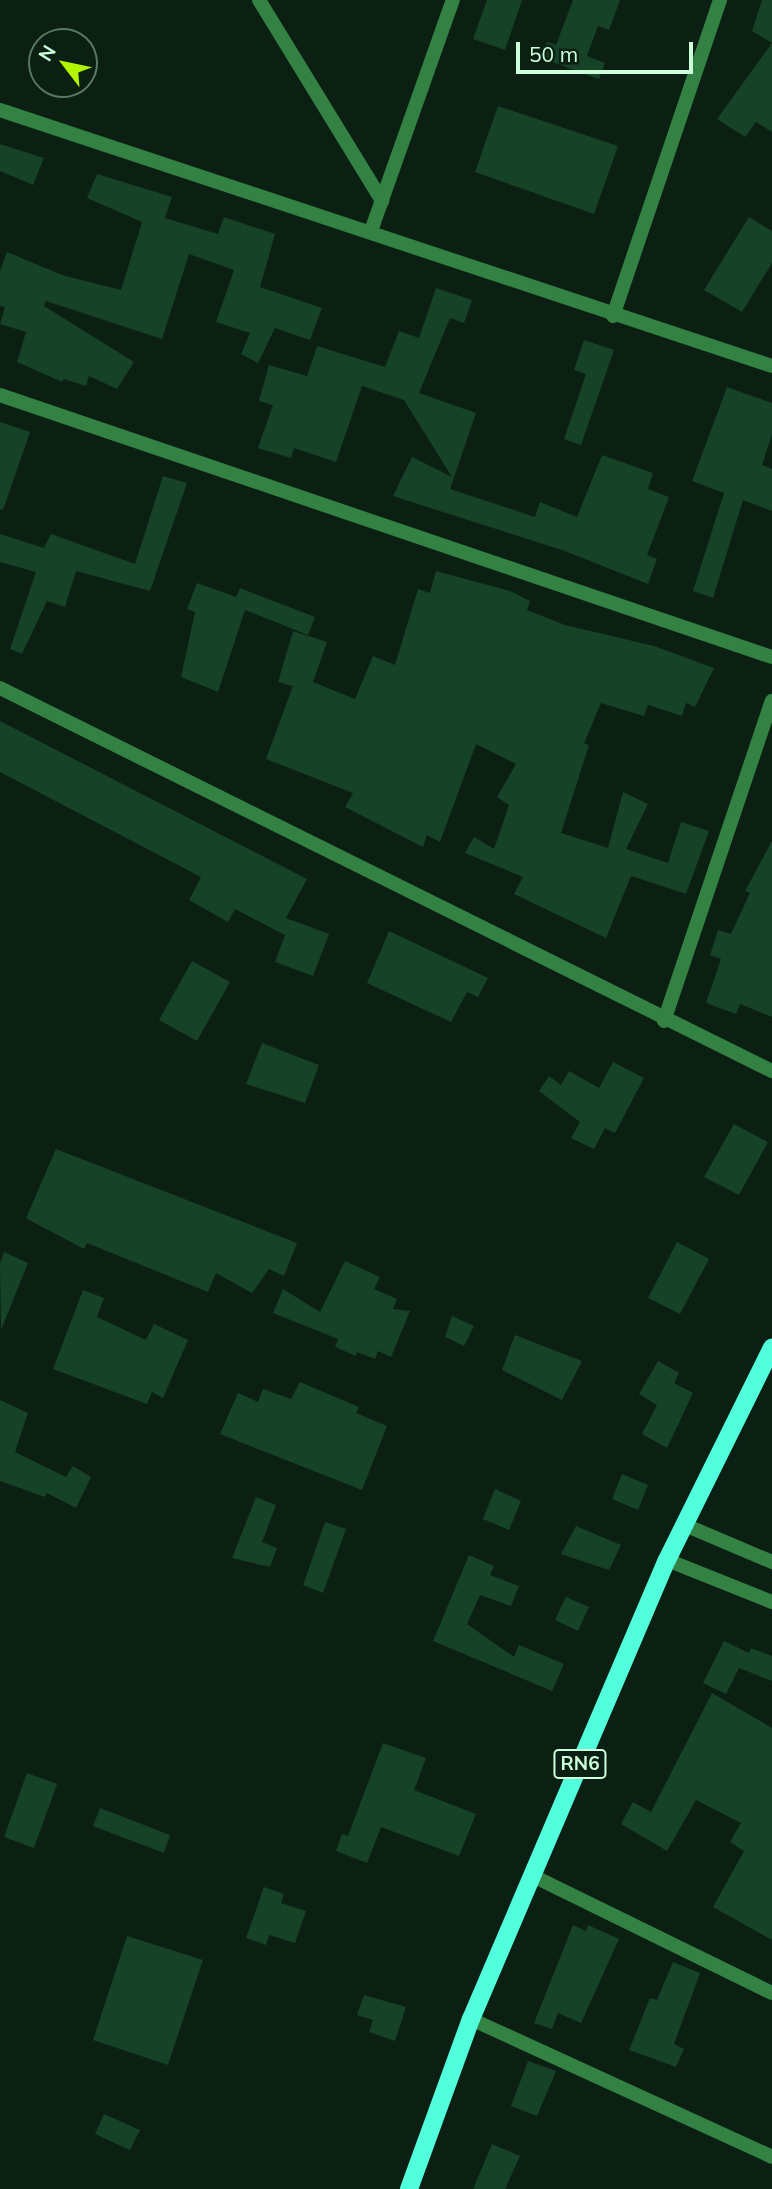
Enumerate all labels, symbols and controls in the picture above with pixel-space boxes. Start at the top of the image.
north arrow [28,28,98,98]
scale bar [520,28,697,72]
text: N [33,40,61,65]
text: 50 m [529,41,578,67]
road number: RN6 [552,1748,608,1780]

